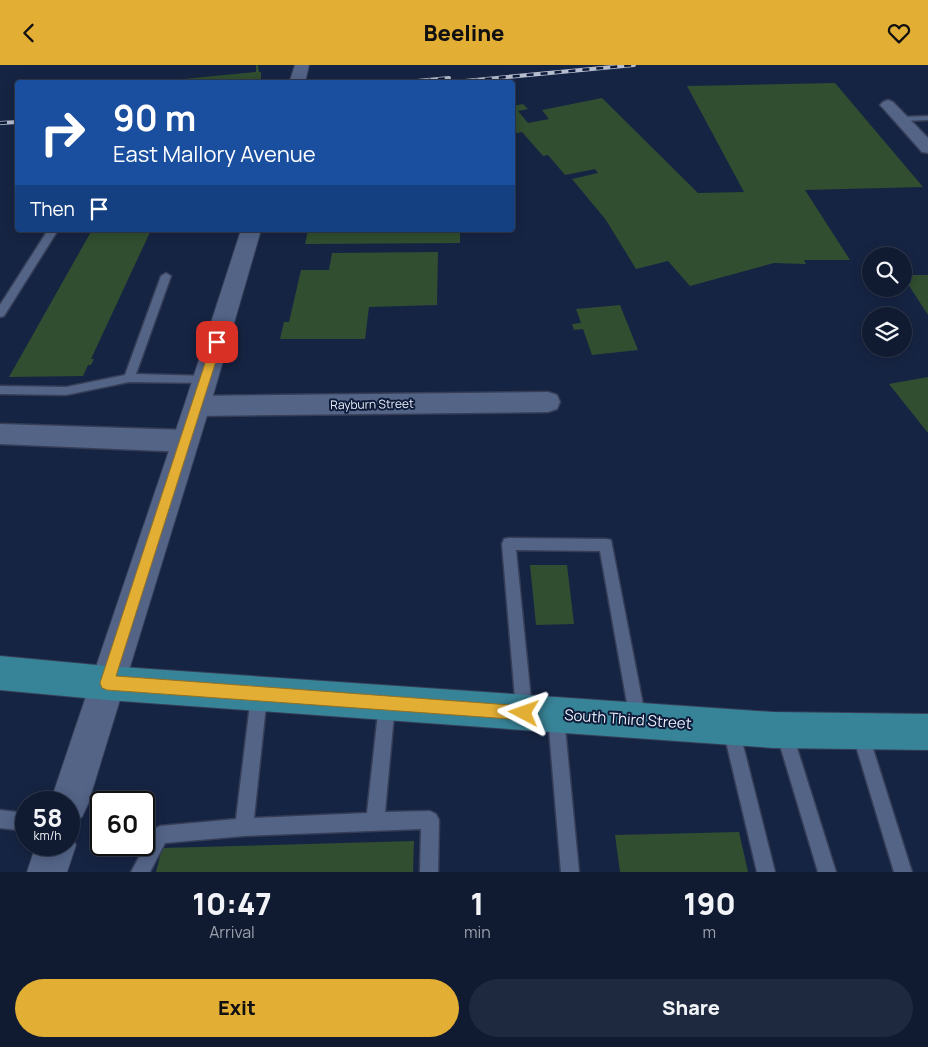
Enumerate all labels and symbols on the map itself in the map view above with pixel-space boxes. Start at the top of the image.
pin [196,321,238,363]
street label: Rayburn Street [330,395,414,413]
position arrow [497,686,549,738]
street label: South Third Street [564,704,692,734]
speed limit sign: 60 [90,791,155,856]

